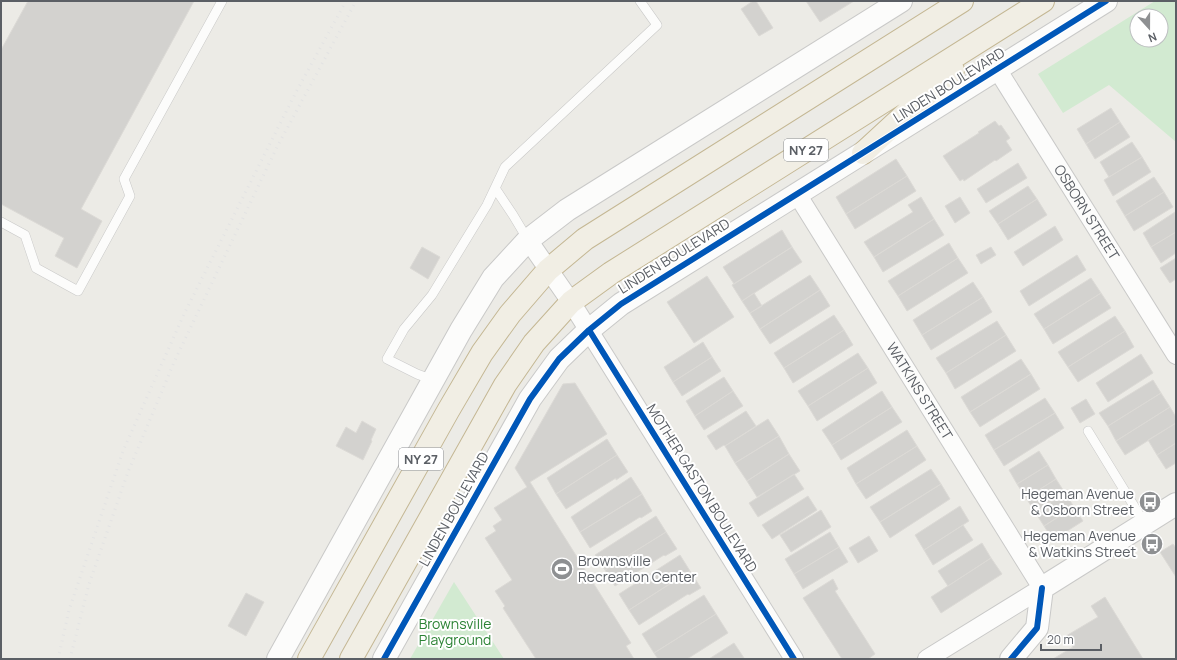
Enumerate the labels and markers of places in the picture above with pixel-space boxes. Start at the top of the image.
place label: Hegeman Avenue & Osborn Street [1021,484,1134,519]
bus stop icon: Hegeman Avenue & Osborn Street [1137,489,1163,515]
place label: Hegeman Avenue & Watkins Street [1023,526,1136,561]
bus stop icon: Hegeman Avenue & Watkins Street [1139,531,1165,557]
place label: Brownsville Recreation Center [578,551,697,586]
sports icon: Brownsville Recreation Center [549,556,575,582]

